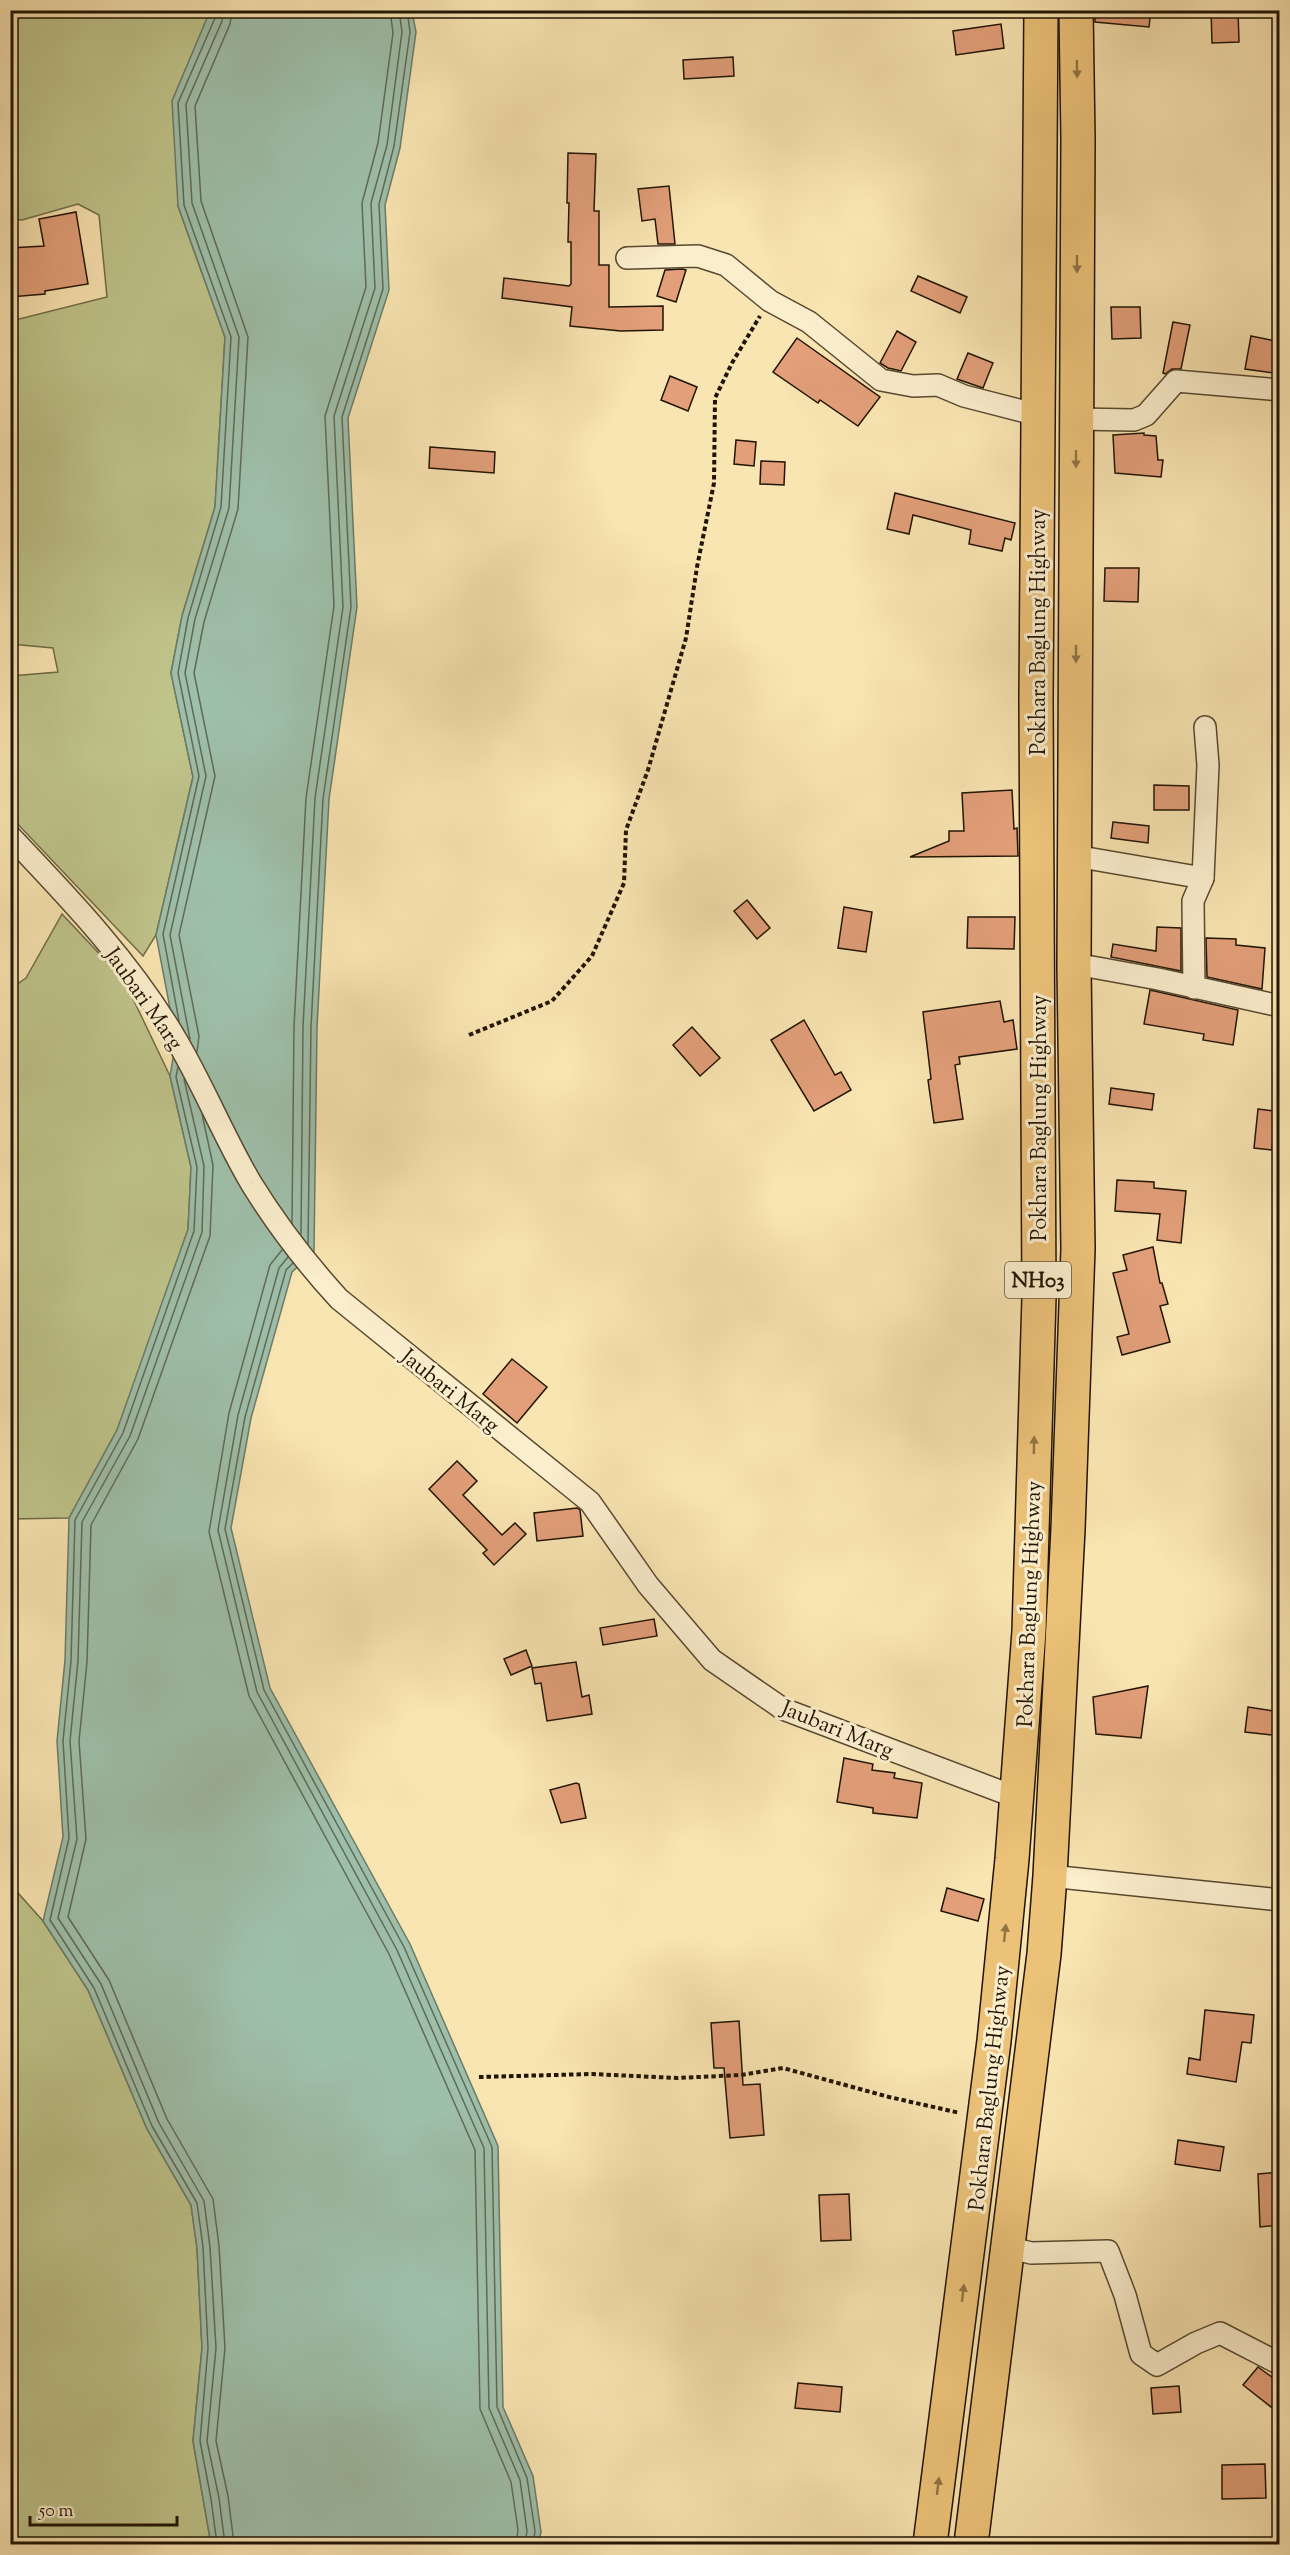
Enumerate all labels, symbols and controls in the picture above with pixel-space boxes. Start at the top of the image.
one-way arrow [1072,59,1082,78]
one-way arrow [1072,254,1082,273]
one-way arrow [1071,449,1081,468]
street label: Pokhara Baglung Highway [1024,509,1056,755]
one-way arrow [1071,644,1081,663]
street label: Jaubari Marg [95,941,190,1058]
street label: Pokhara Baglung Highway [1025,995,1057,1241]
road number: NH03 [1005,1262,1071,1298]
street label: Jaubari Marg [392,1342,506,1442]
one-way arrow [1029,1435,1039,1454]
street label: Pokhara Baglung Highway [1011,1480,1051,1728]
street label: Jaubari Marg [775,1693,898,1768]
one-way arrow [1000,1923,1010,1942]
street label: Pokhara Baglung Highway [962,1964,1020,2213]
one-way arrow [958,2284,968,2303]
one-way arrow [933,2477,942,2496]
scale bar [30,2489,177,2527]
text: 50 m [38,2499,74,2525]

